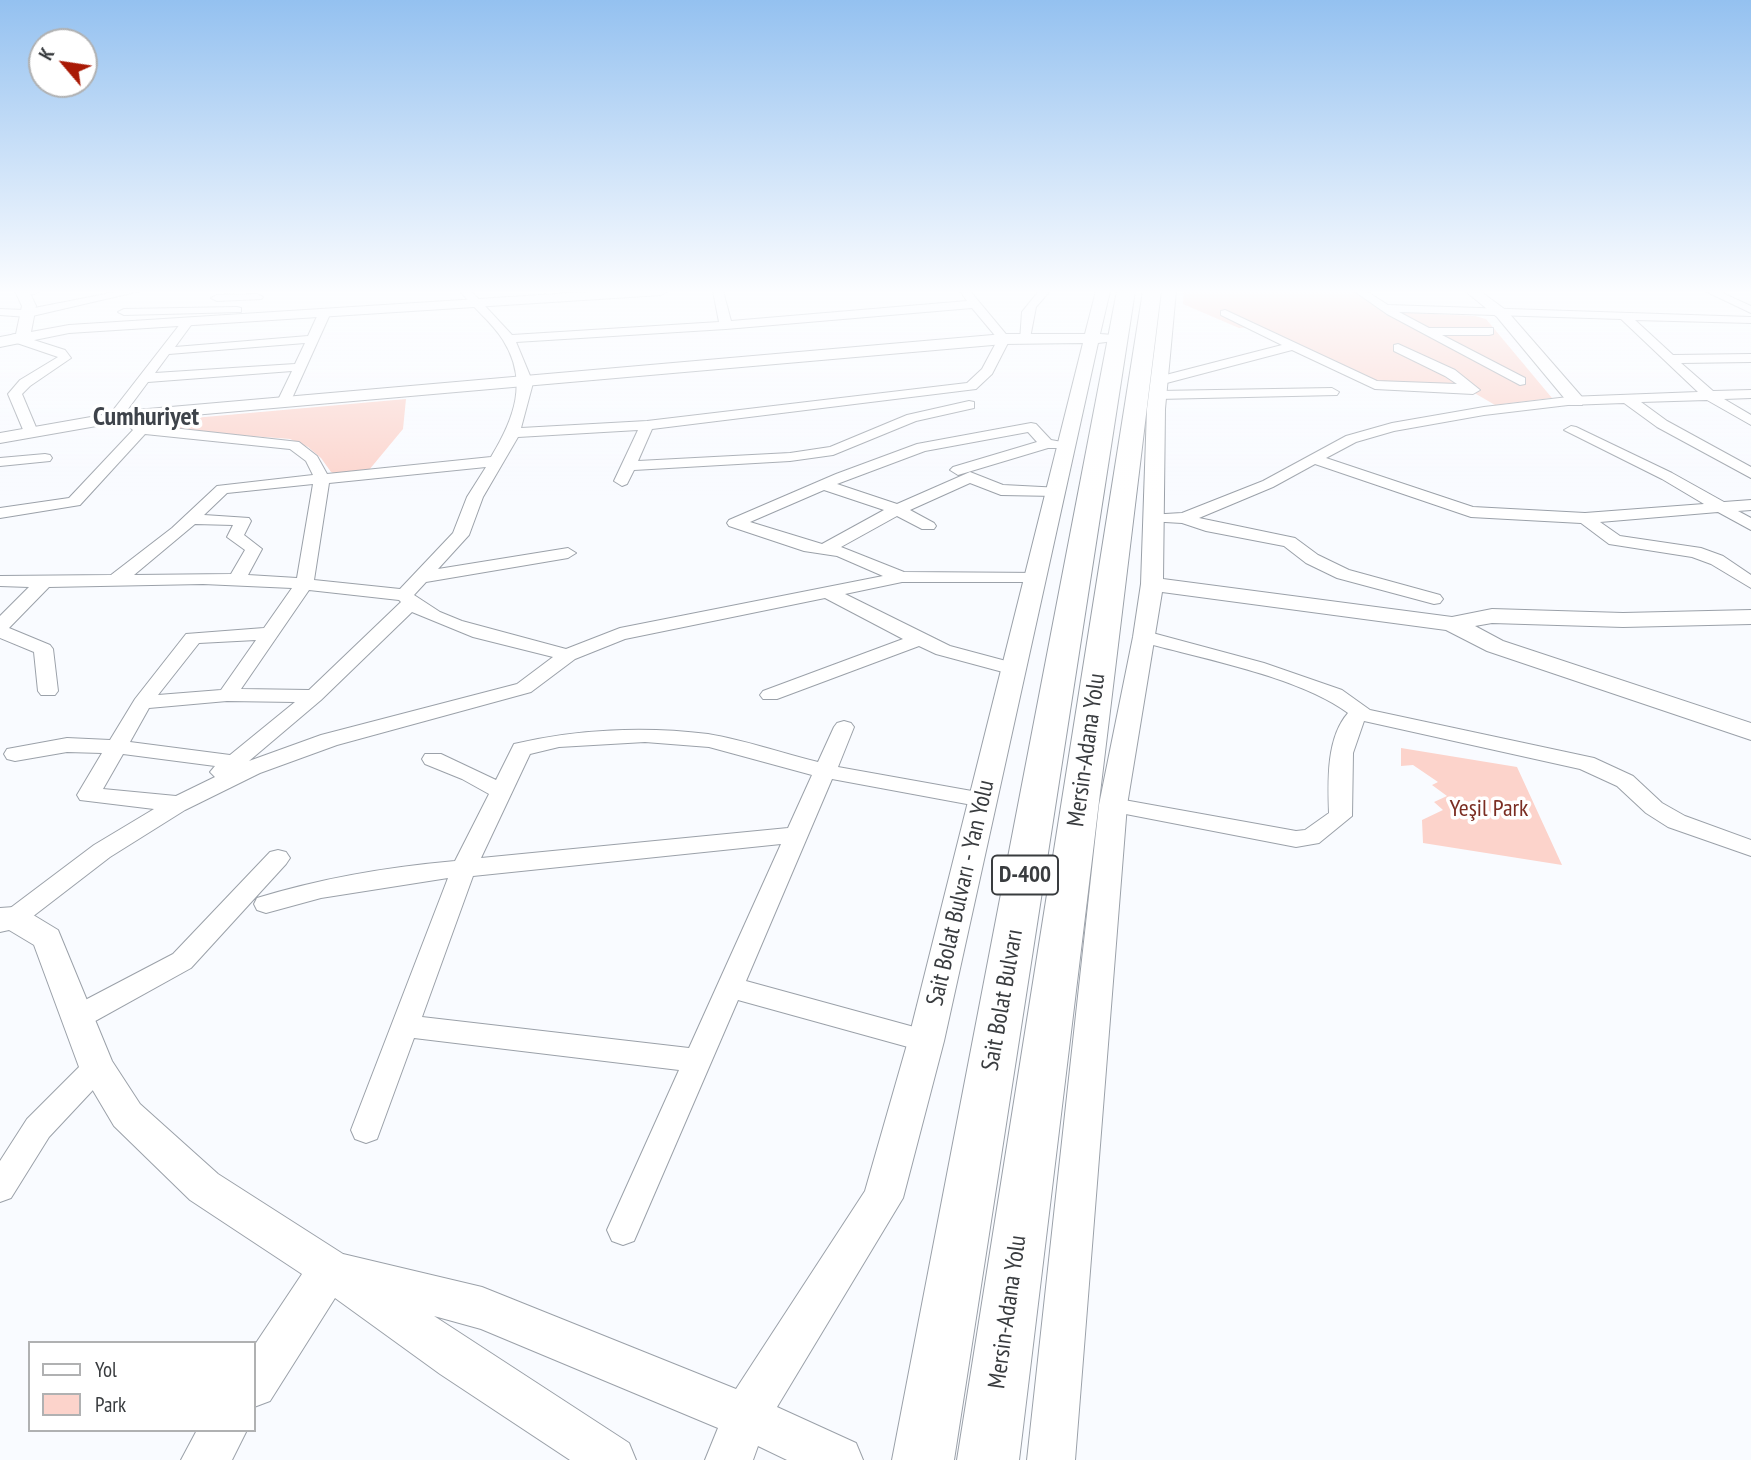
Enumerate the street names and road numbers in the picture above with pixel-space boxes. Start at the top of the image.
street label: Mersin-Adana Yolu [1062,671,1112,829]
street label: Sait Bolat Bulvarı - Yan Yolu [921,777,1001,1009]
road number: D-400 [992,856,1058,894]
street label: Sait Bolat Bulvarı [976,927,1030,1073]
street label: Mersin-Adana Yolu [983,1233,1033,1391]

